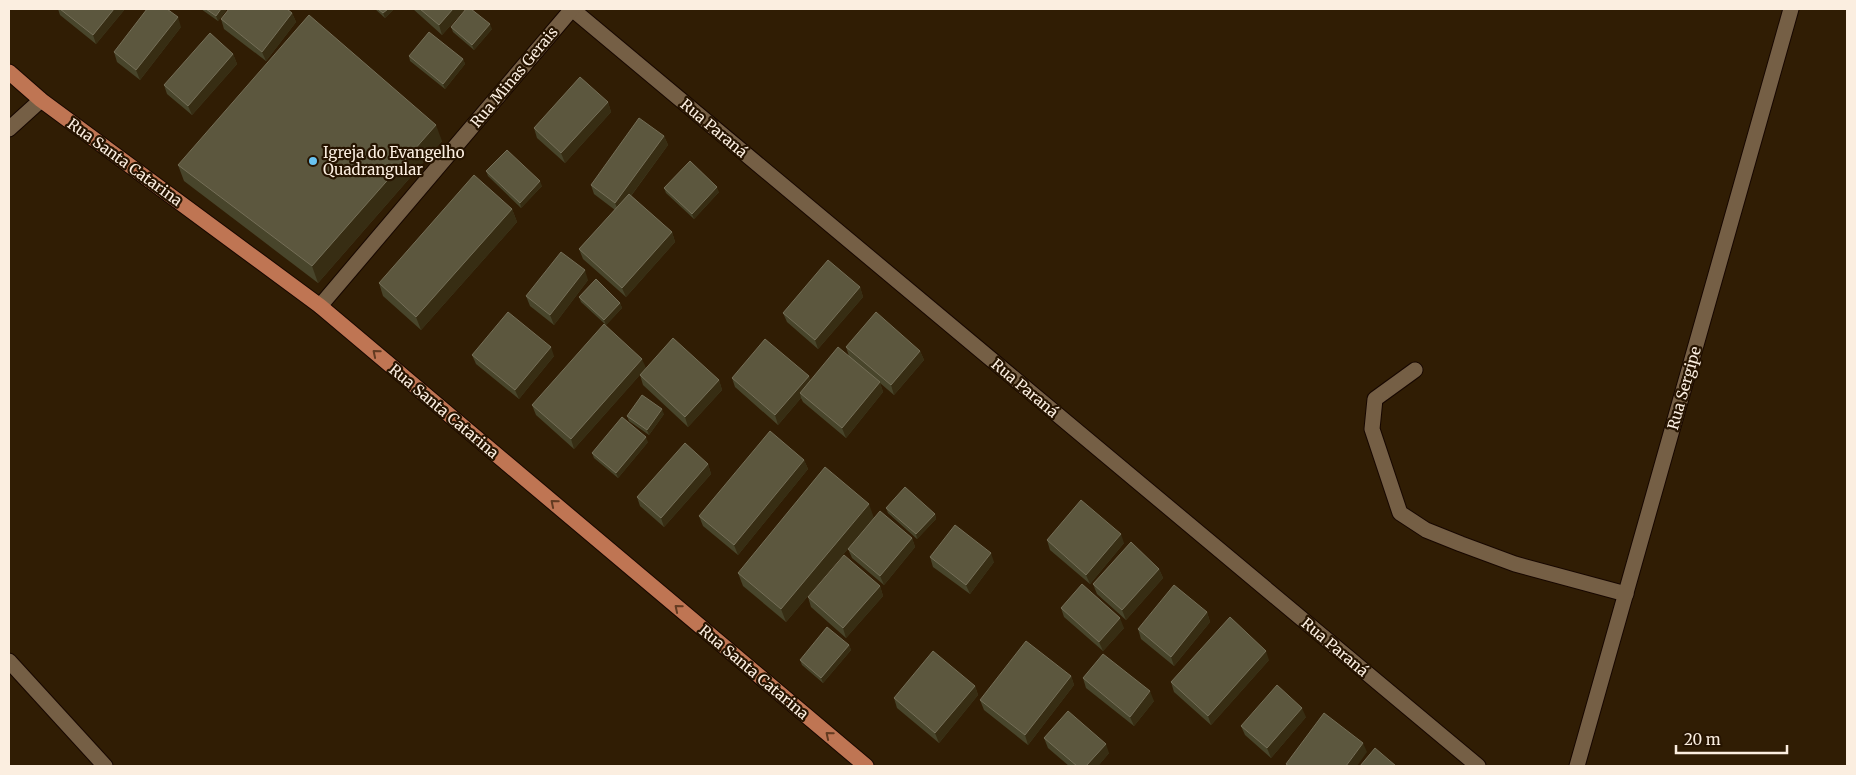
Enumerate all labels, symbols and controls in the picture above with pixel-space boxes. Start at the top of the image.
street label: Rua Minas Gerais [466,23,562,131]
street label: Rua Paraná [677,95,751,161]
street label: Rua Santa Catarina [64,114,186,210]
place label: Igreja do Evangelho Quadrangular [323,143,465,179]
marker: Igreja do Evangelho Quadrangular [307,155,319,167]
street label: Rua Sergipe [1663,344,1705,432]
one-way arrow [372,350,381,359]
street label: Rua Paraná [988,355,1062,421]
street label: Rua Santa Catarina [385,360,503,462]
one-way arrow [550,500,559,509]
one-way arrow [675,605,684,613]
street label: Rua Paraná [1298,614,1372,680]
street label: Rua Santa Catarina [695,621,813,723]
scale bar [1676,722,1787,754]
text: 20 m [1684,730,1721,749]
one-way arrow [826,732,835,741]

